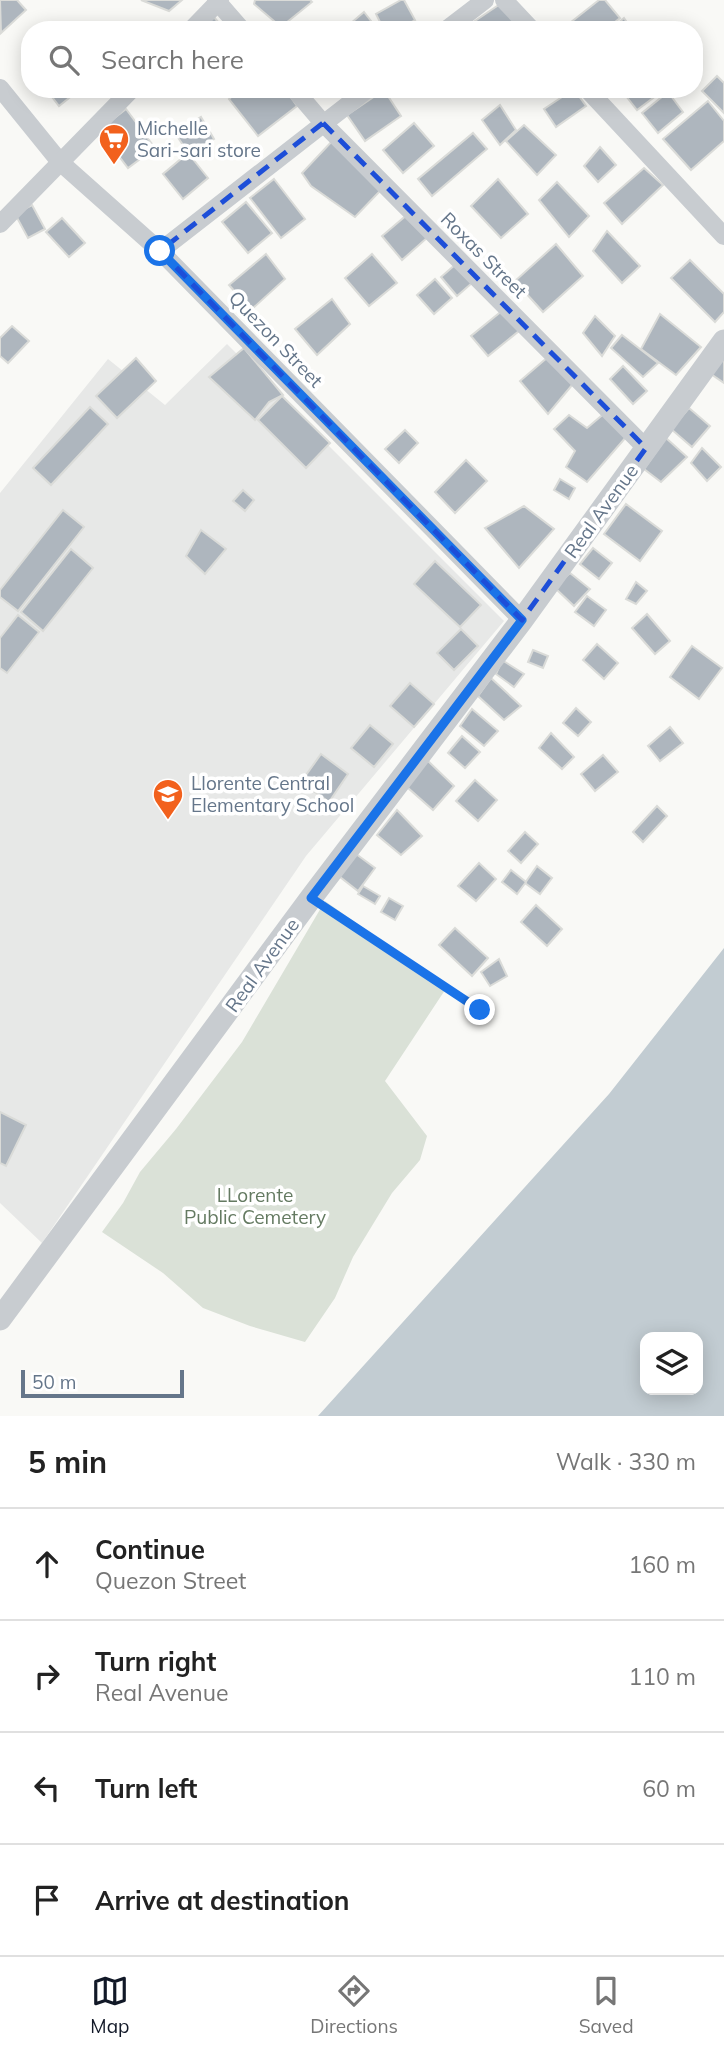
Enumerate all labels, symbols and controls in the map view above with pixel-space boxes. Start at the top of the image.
search box [21,21,703,98]
icon: search [45,41,83,79]
text: Search here [101,43,244,76]
place label: Michelle Sari-sari store [137,116,261,162]
supermarket icon: Michelle Sari-sari store [97,122,131,166]
street label: Roxas Street [436,207,532,303]
route start [144,235,175,266]
street label: Quezon Street [224,286,328,393]
street label: Real Avenue [559,459,643,563]
place label: Llorente Central Elementary School [191,771,354,817]
school or university icon: Llorente Central Elementary School [151,777,185,821]
street label: Real Avenue [220,913,304,1017]
route end [464,994,495,1025]
park label: LLorente Public Cemetery [184,1183,326,1229]
map controls [640,1332,703,1395]
button: layers [640,1332,703,1395]
scale bar [21,1367,184,1399]
text: 50 m [32,1370,76,1394]
text: 5 min [28,1443,107,1481]
text: Walk · 330 m [556,1447,696,1476]
text: Continue [95,1533,205,1566]
icon: ahead [28,1545,66,1583]
text: 160 m [628,1550,696,1579]
text: Quezon Street [95,1566,246,1595]
text: Turn right [95,1645,216,1678]
icon: right [28,1657,66,1695]
text: 110 m [628,1662,696,1691]
text: Real Avenue [95,1678,229,1707]
icon: left [28,1769,66,1807]
text: Turn left [95,1772,197,1805]
text: 60 m [642,1774,696,1803]
icon: arrive [28,1881,66,1919]
text: Arrive at destination [95,1884,350,1917]
tab: Map [90,1972,129,2038]
tab: Directions [310,1972,398,2038]
tab: Saved [579,1972,634,2038]

